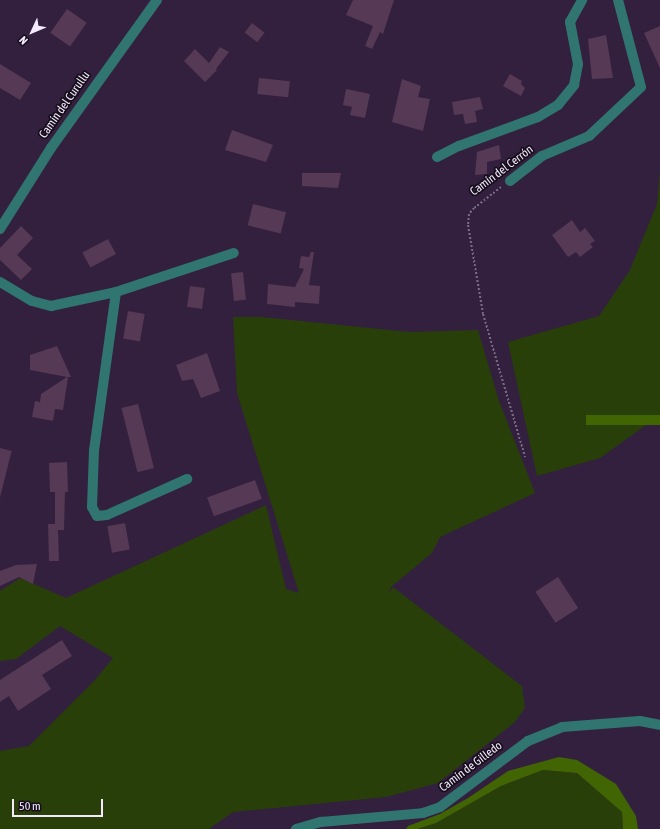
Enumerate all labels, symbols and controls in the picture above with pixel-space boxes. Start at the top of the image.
north arrow [12,12,52,52]
text: N [17,34,30,47]
street label: Camín del Curullu [37,69,93,141]
street label: Camín del Cerrón [468,143,536,199]
street label: Camín de Gilledo [437,739,505,795]
scale bar [14,791,105,817]
text: 50 m [19,799,41,813]

